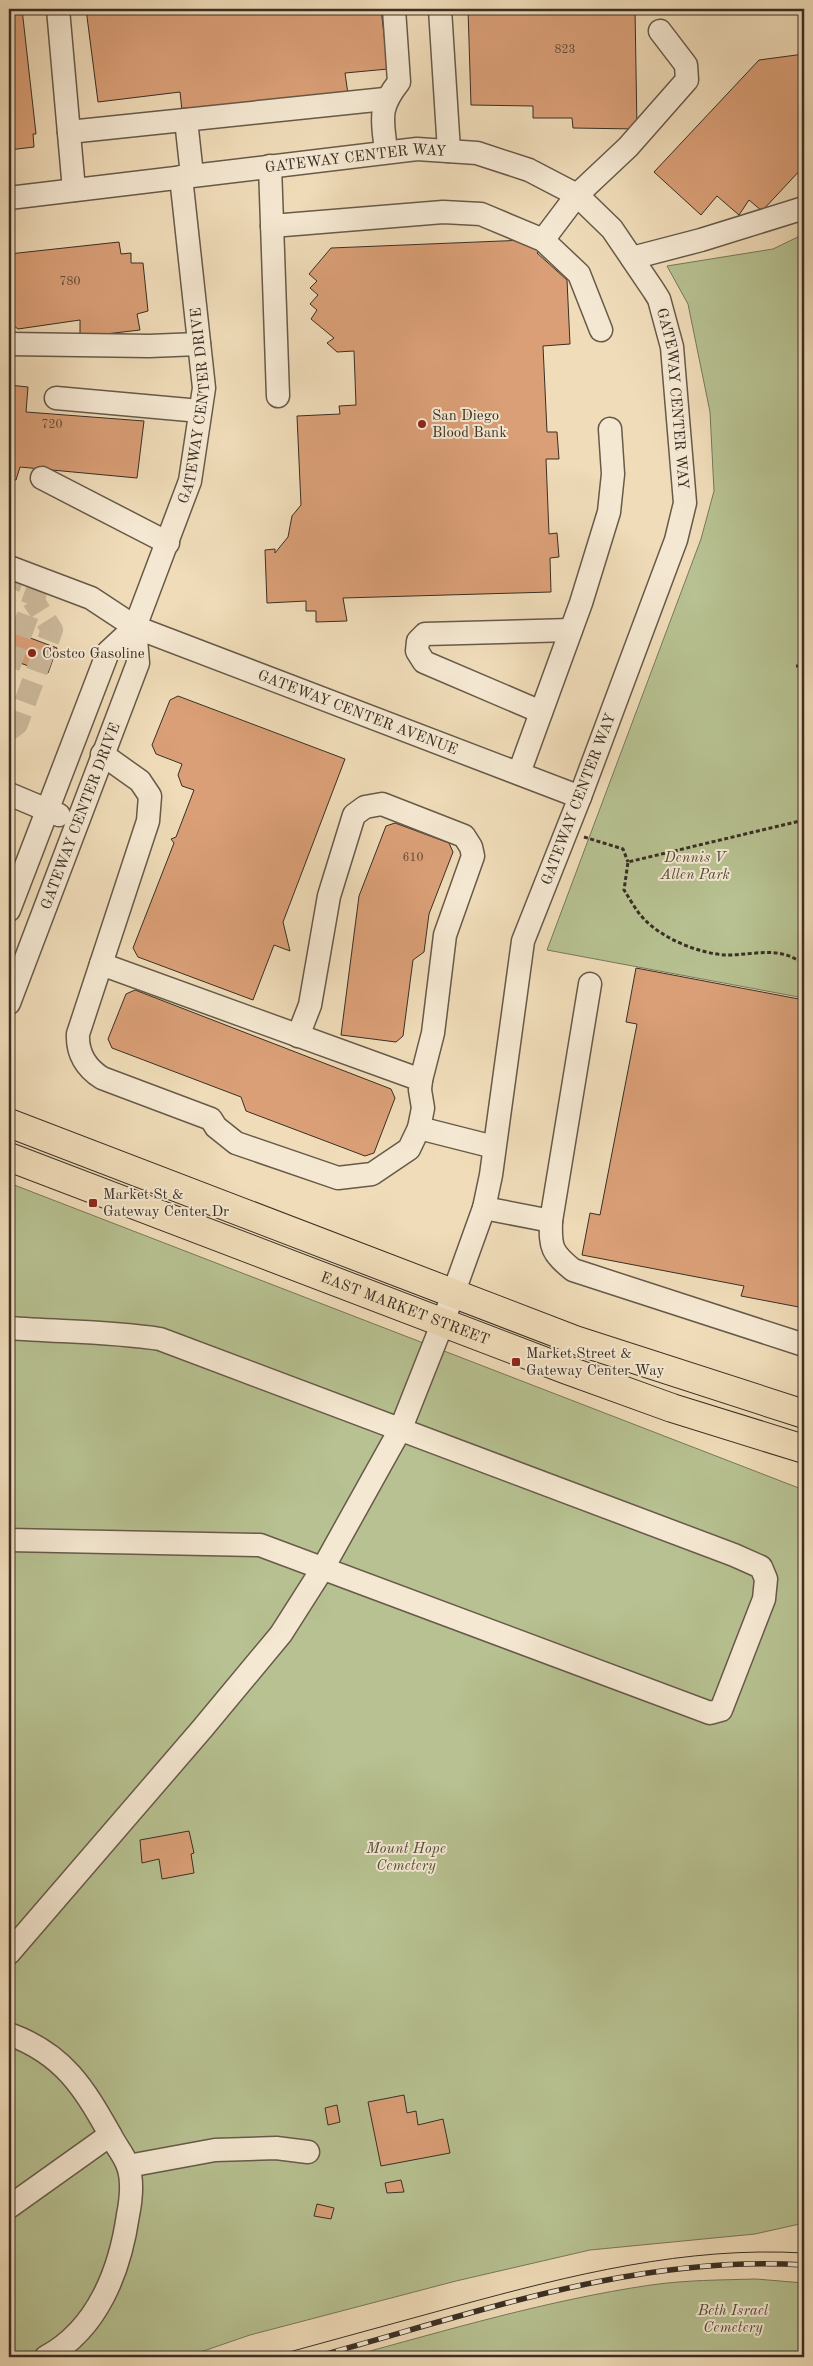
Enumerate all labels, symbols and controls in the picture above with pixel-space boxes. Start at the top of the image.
house number: 823 [555,44,575,56]
street label: GATEWAY CENTER WAY [264,143,447,176]
house number: 780 [60,276,80,288]
street label: GATEWAY CENTER DRIVE [176,306,214,506]
street label: GATEWAY CENTER WAY [653,307,690,490]
place label: San Diego Blood Bank [432,409,507,441]
marker: San Diego Blood Bank [416,418,428,430]
house number: 720 [42,419,62,431]
marker: Costco Gasoline [26,647,38,659]
place label: Costco Gasoline [42,647,145,662]
street label: GATEWAY CENTER AVENUE [255,669,459,759]
street label: GATEWAY CENTER WAY [540,712,619,887]
street label: GATEWAY CENTER DRIVE [39,721,124,912]
park label: Dennis V Allen Park [659,851,730,883]
house number: 610 [403,852,423,864]
place label: Market St & Gateway Center Dr [103,1188,229,1220]
marker: Market St & Gateway Center Dr [87,1197,99,1209]
street label: EAST MARKET STREET [318,1271,491,1349]
place label: Market Street & Gateway Center Way [526,1347,664,1379]
marker: Market Street & Gateway Center Way [510,1356,522,1368]
park label: Mount Hope Cemetery [365,1842,446,1874]
park label: Beth Israel Cemetery [697,2304,769,2336]

